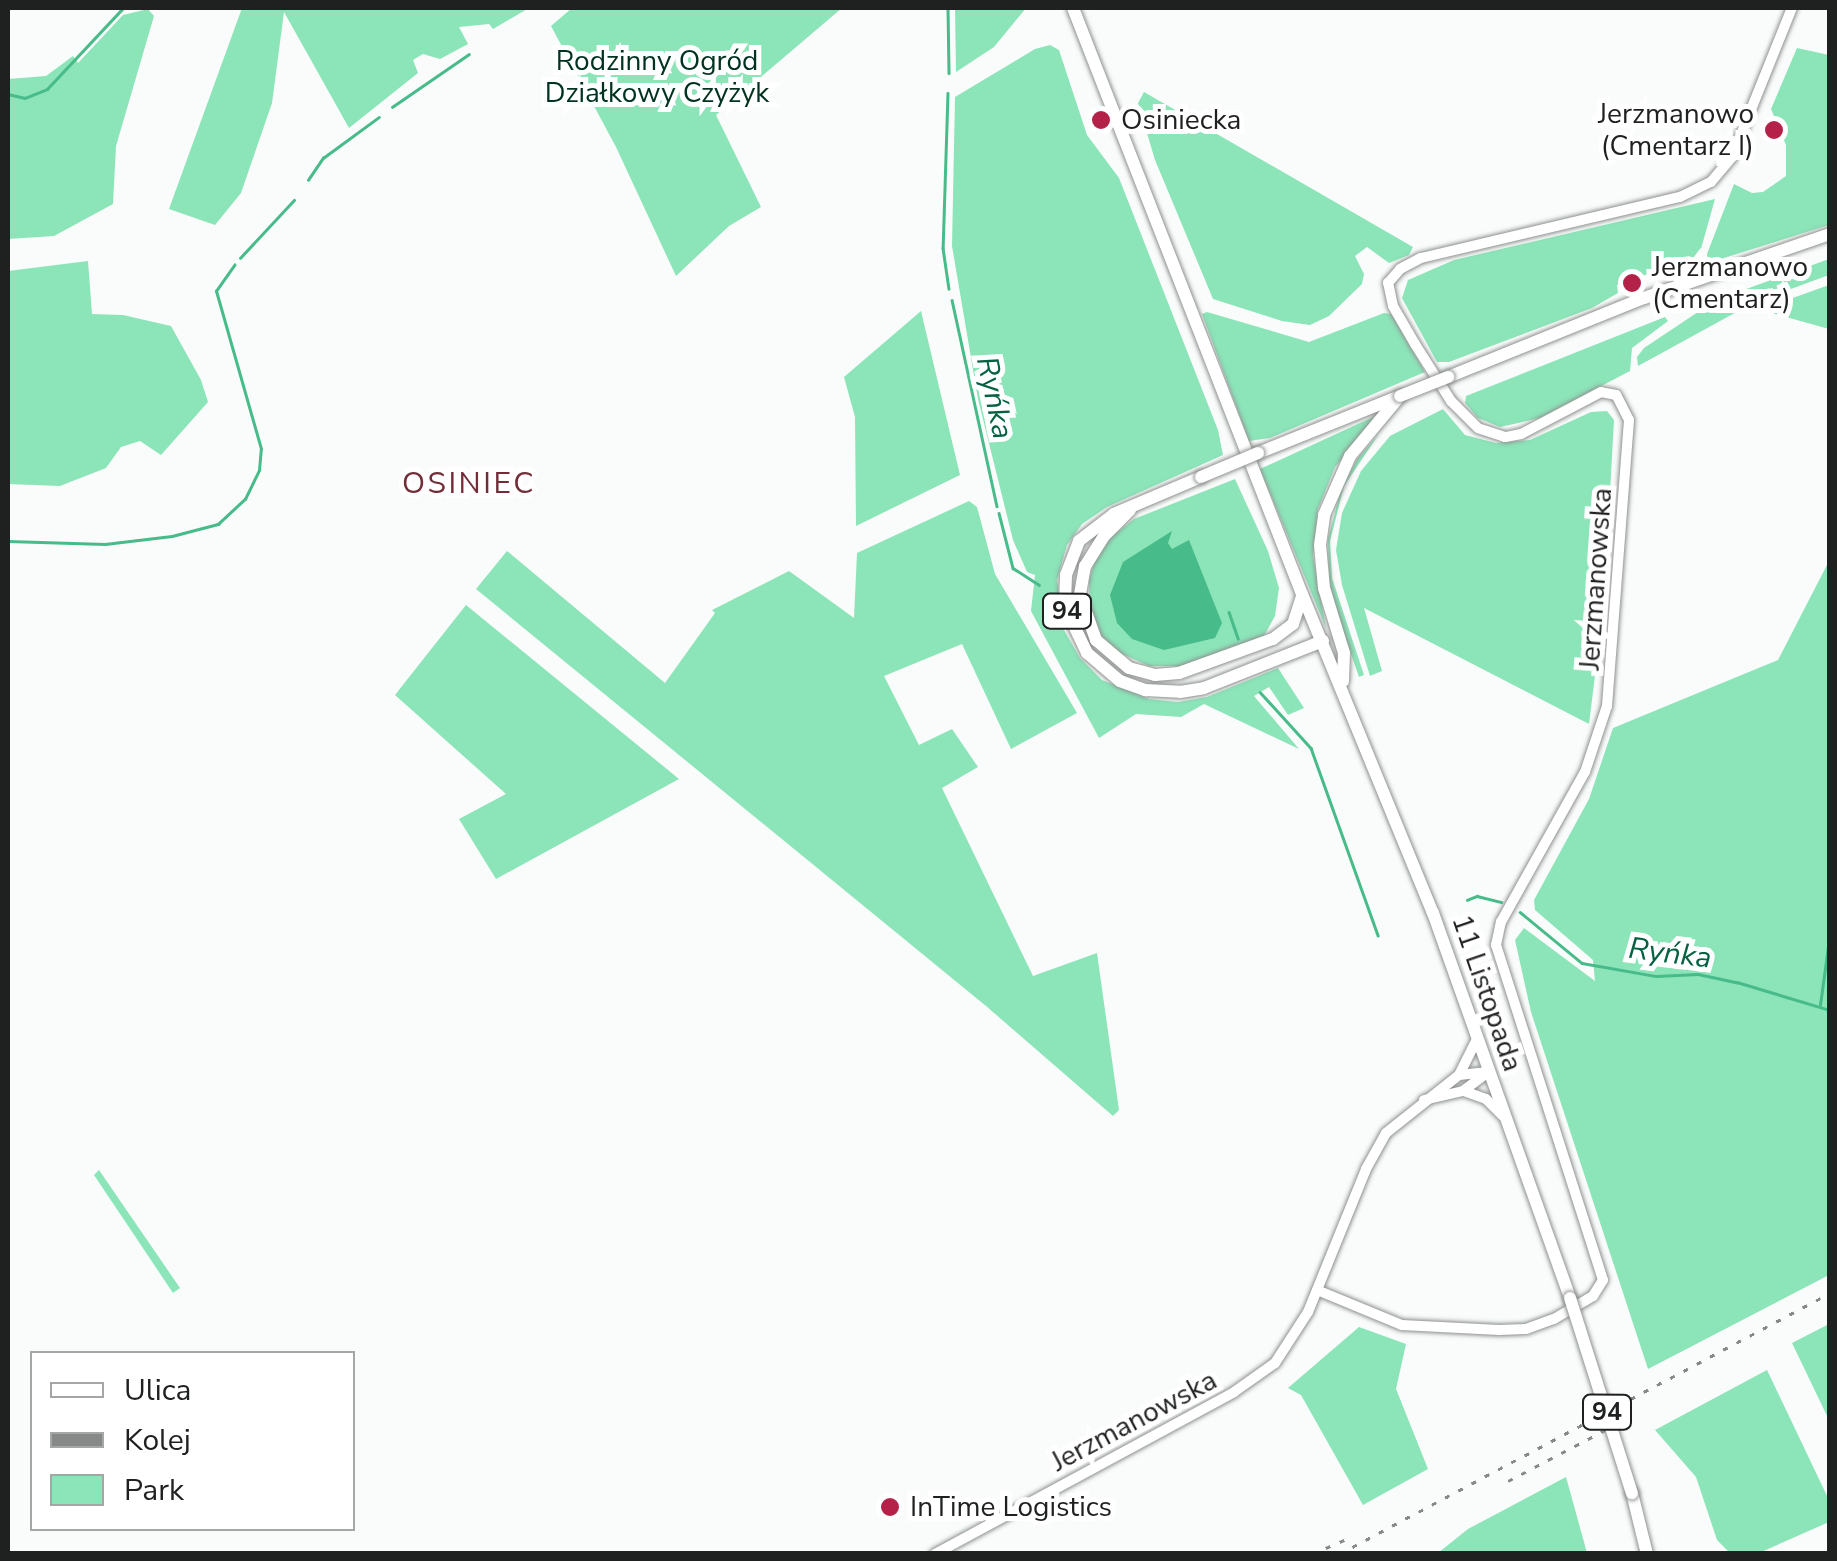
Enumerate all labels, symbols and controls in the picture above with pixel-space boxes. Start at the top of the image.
park label: Rodzinny Ogród Działkowy Czyżyk [545,44,769,110]
place label: Jerzmanowo (Cmentarz I) [1598,97,1754,163]
place label: Osiniecka [1121,103,1241,137]
marker: Osiniecka [1090,109,1112,131]
marker: Jerzmanowo (Cmentarz I) [1763,119,1785,141]
place label: Jerzmanowo (Cmentarz) [1652,250,1808,316]
marker: Jerzmanowo (Cmentarz) [1621,272,1643,294]
water label: Ryńka [968,354,1020,442]
district label: OSINIEC [402,466,536,502]
street label: Jerzmanowska [1573,487,1619,671]
road number: 94 [1042,591,1092,631]
street label: 11 Listopada [1445,910,1529,1076]
water label: Ryńka [1626,931,1714,977]
legend [30,1351,355,1531]
street label: Jerzmanowska [1046,1363,1222,1479]
text: Ulica [124,1370,191,1411]
road number: 94 [1582,1392,1632,1432]
text: Kolej [124,1420,191,1461]
text: Park [124,1470,184,1511]
place label: InTime Logistics [910,1490,1112,1524]
marker: InTime Logistics [879,1496,901,1518]

